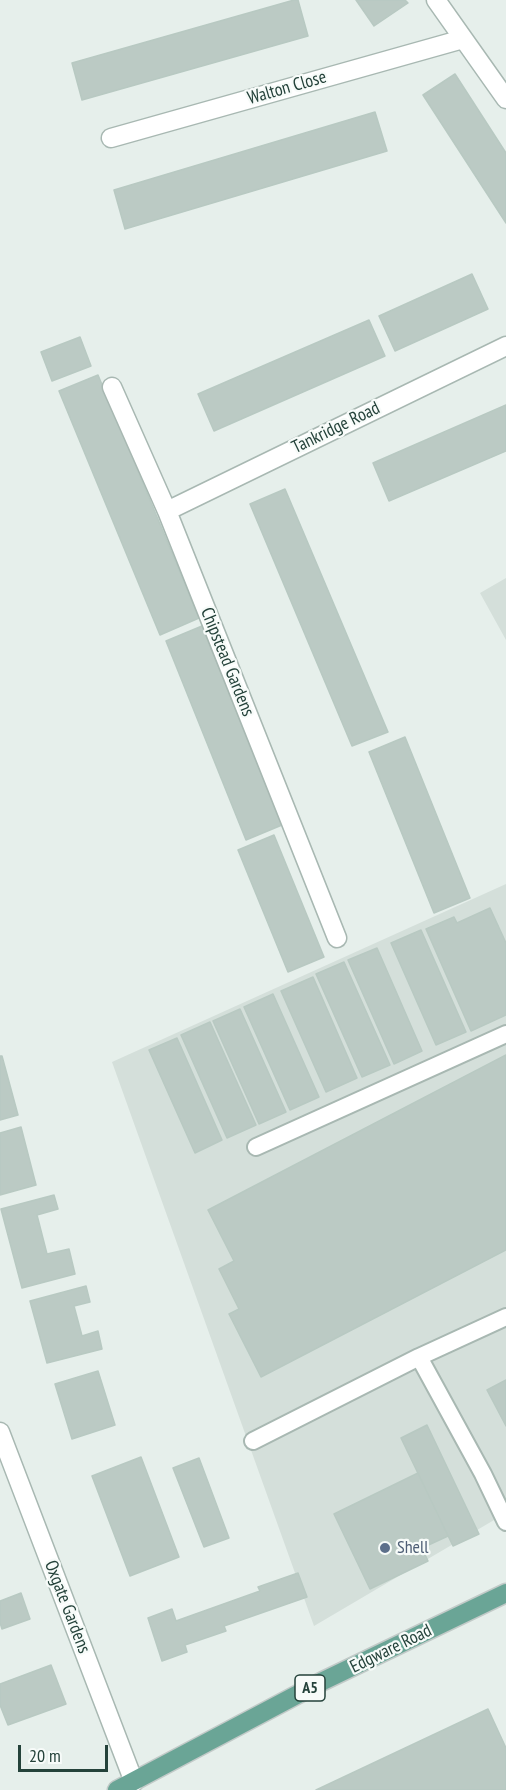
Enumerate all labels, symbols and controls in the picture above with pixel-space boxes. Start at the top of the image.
street label: Walton Close [245,66,329,110]
street label: Tankridge Road [289,397,383,459]
street label: Chipstead Gardens [195,605,259,719]
place label: Shell [397,1537,428,1559]
marker: Shell [378,1541,392,1555]
street label: Oxgate Gardens [39,1557,95,1657]
street label: Edgware Road [347,1620,435,1678]
road number: A5 [295,1675,325,1701]
scale bar [21,1733,111,1771]
text: 20 m [29,1744,61,1767]

